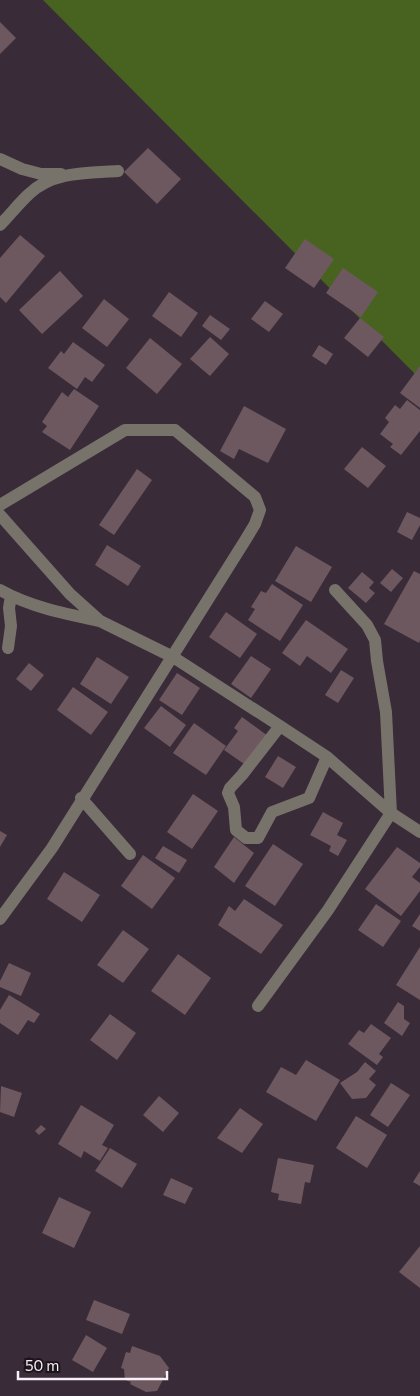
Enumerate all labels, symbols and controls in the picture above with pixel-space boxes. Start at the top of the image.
scale bar [18,1348,166,1380]
text: 50 m [25,1356,59,1374]

